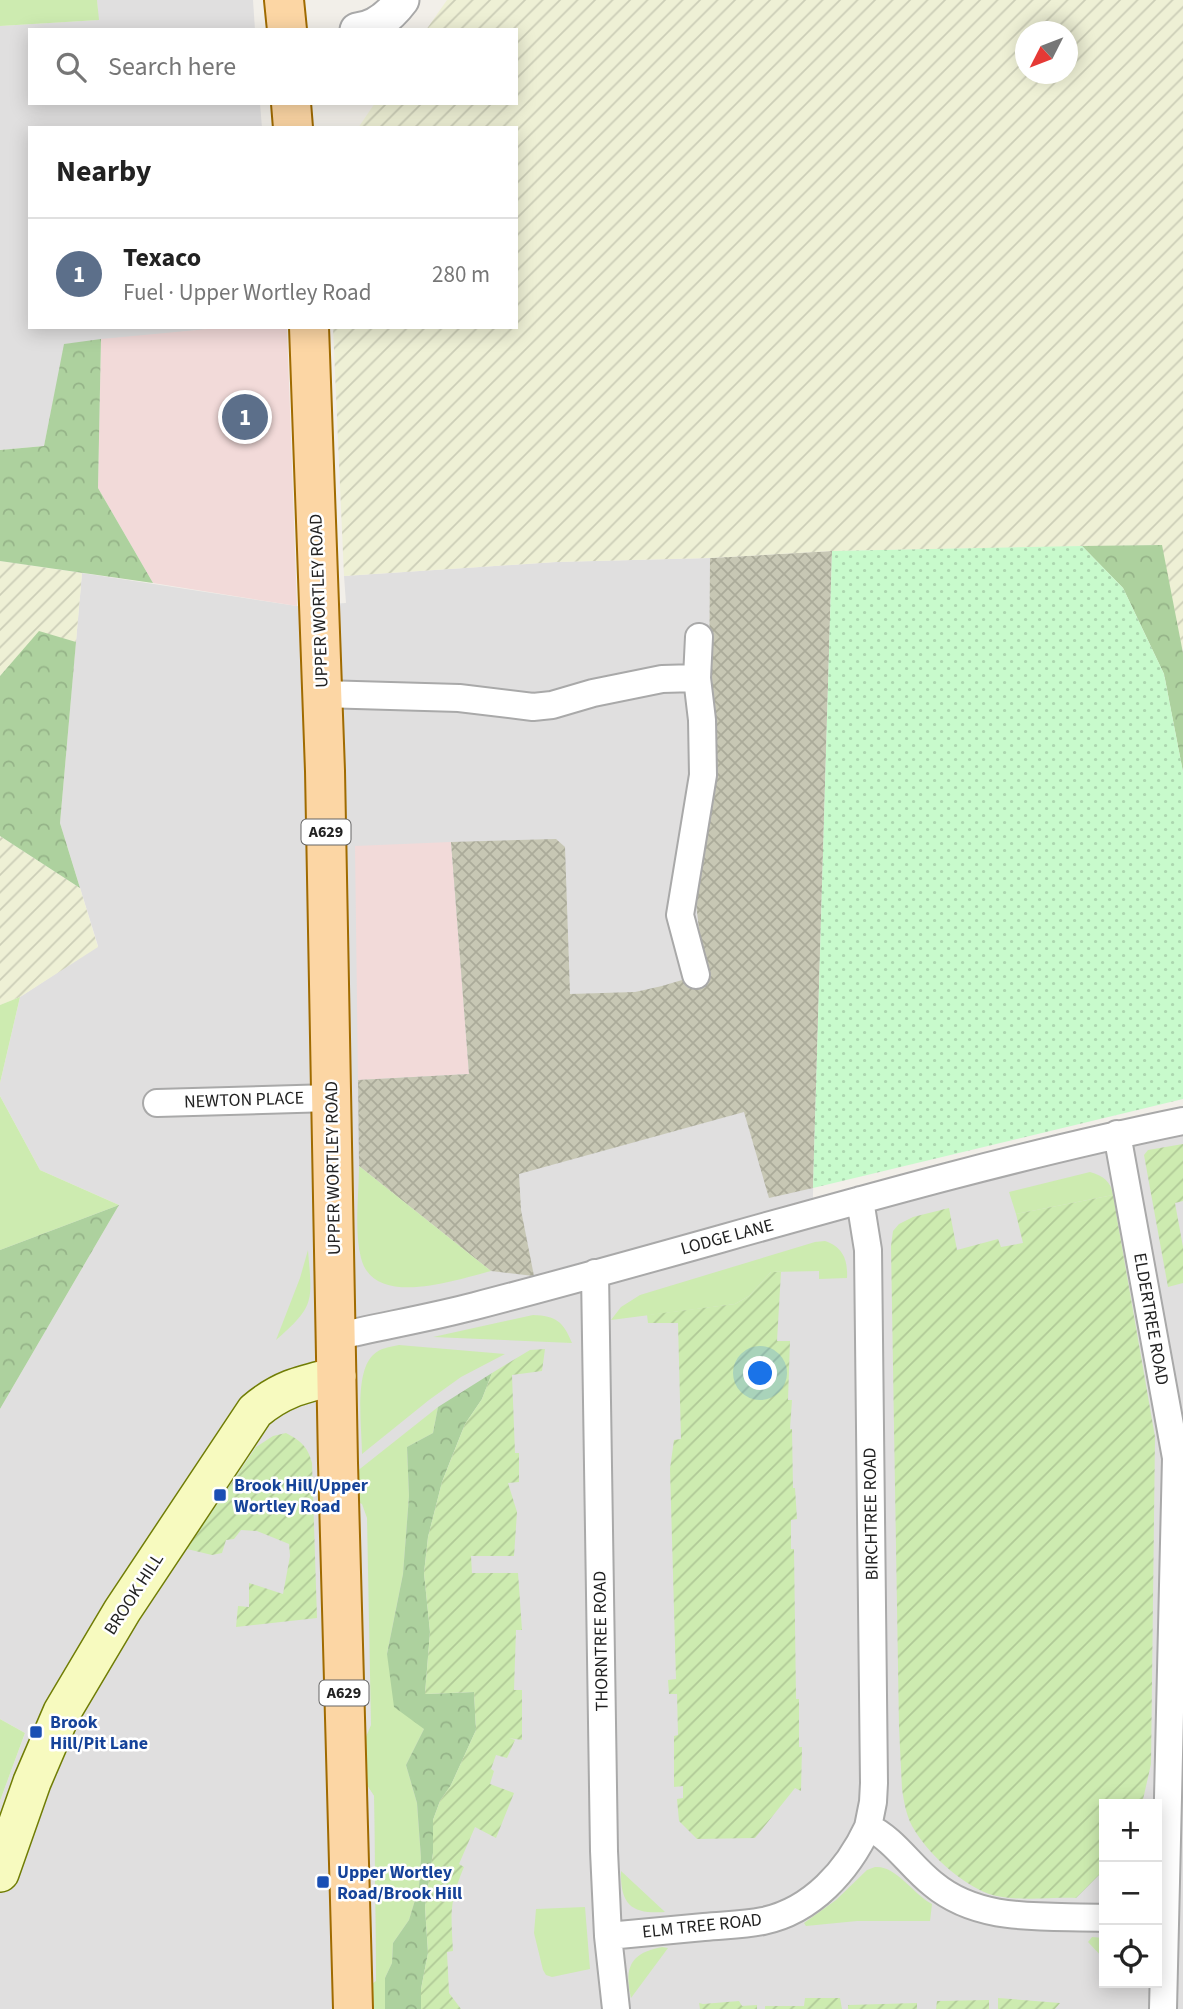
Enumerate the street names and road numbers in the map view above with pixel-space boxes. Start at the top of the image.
street label: UPPER WORTLEY ROAD [303,514,335,688]
road number: A629 [302,820,350,845]
street label: UPPER WORTLEY ROAD [319,1081,347,1255]
street label: NEWTON PLACE [184,1085,304,1115]
street label: LODGE LANE [678,1213,776,1261]
street label: ELDERTREE ROAD [1127,1251,1175,1387]
street label: BIRCHTREE ROAD [857,1447,885,1581]
street label: BROOK HILL [98,1548,170,1640]
street label: THORNTREE ROAD [587,1571,615,1711]
road number: A629 [320,1680,368,1706]
street label: ELM TREE ROAD [641,1907,763,1945]

